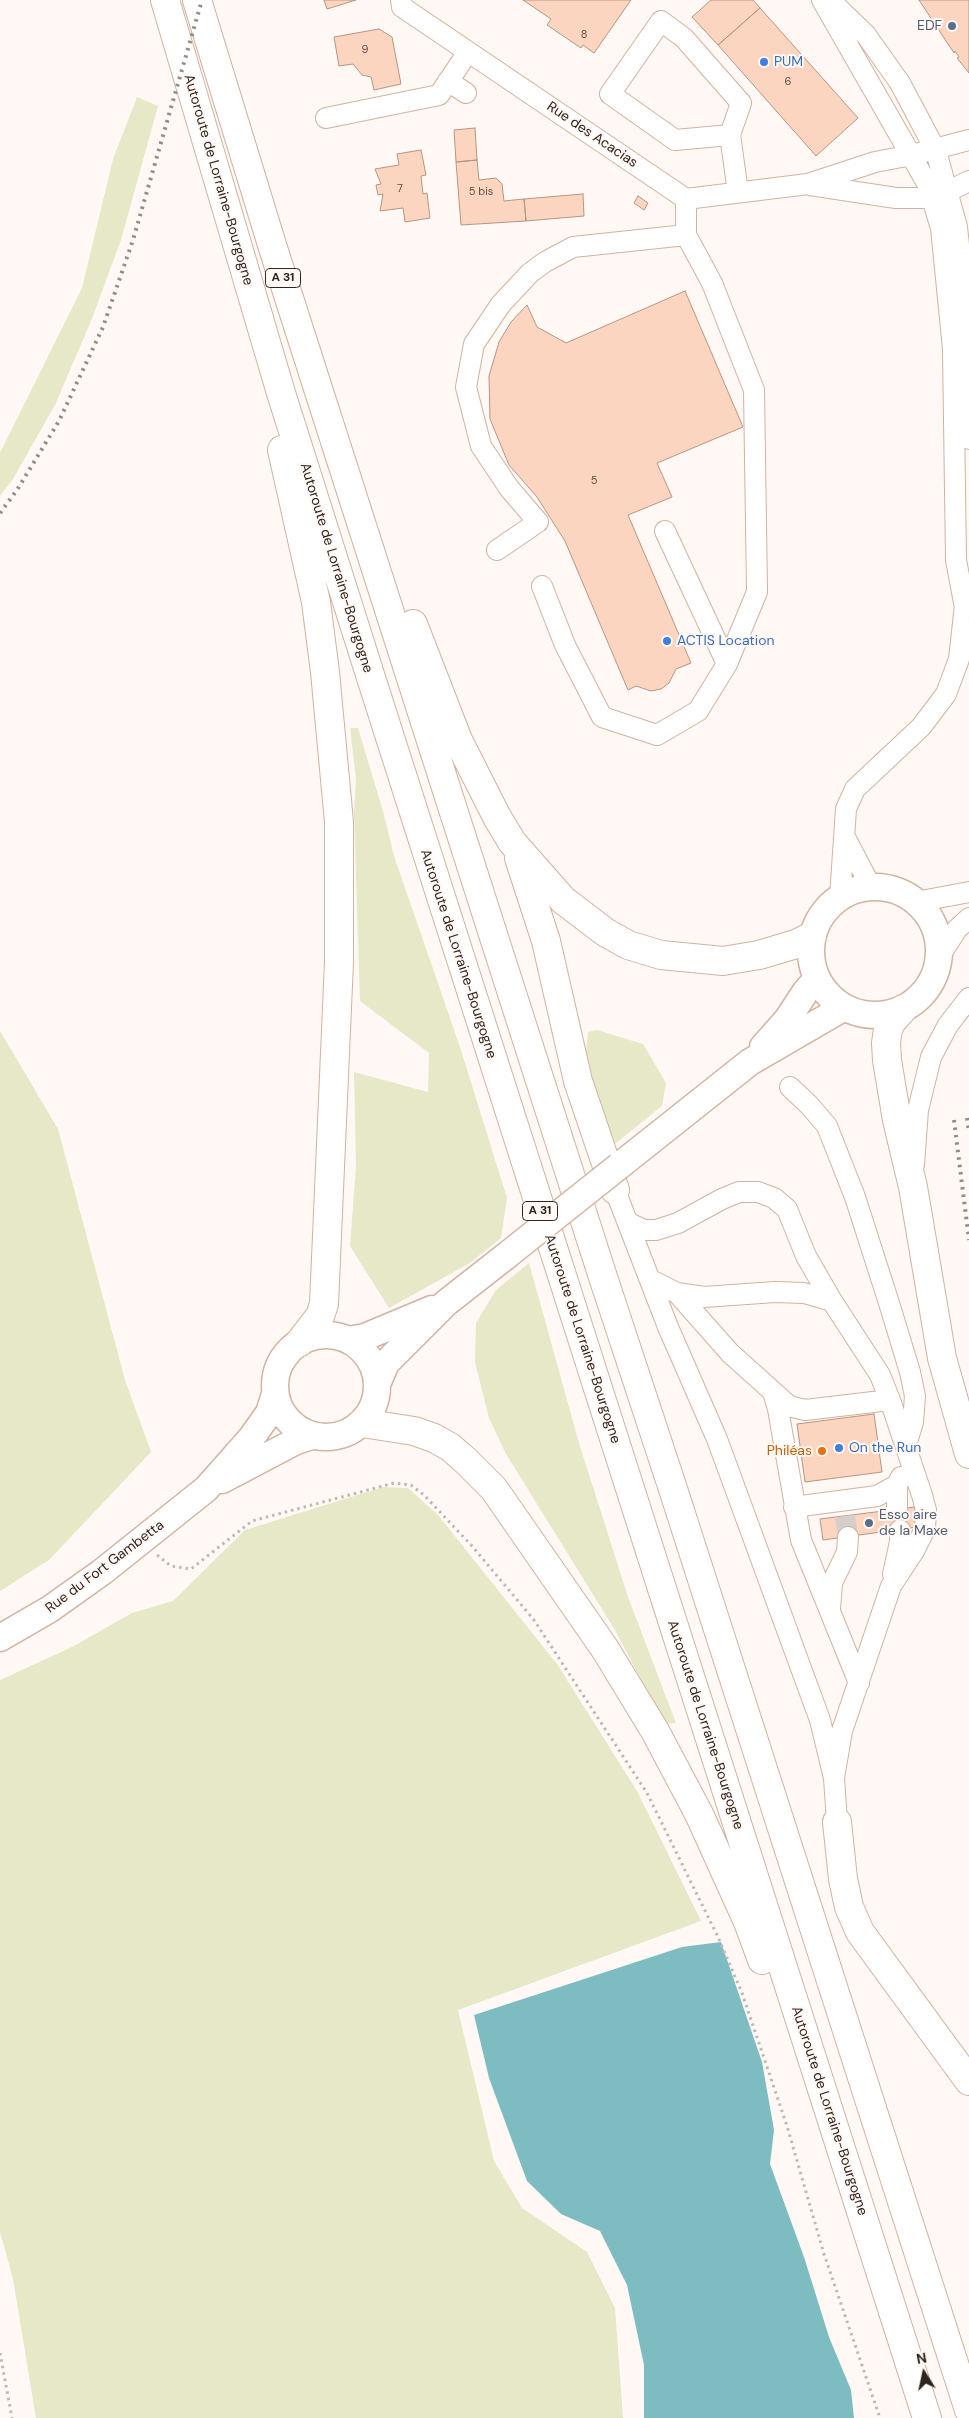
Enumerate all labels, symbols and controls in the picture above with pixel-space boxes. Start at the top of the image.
place label: EDF [917,18,942,34]
marker: EDF [946,20,958,32]
house number: 8 [581,28,587,42]
house number: 9 [362,43,368,57]
place label: PUM [774,54,803,70]
marker: PUM [758,56,770,68]
street label: Autoroute de Lorraine-Bourgogne [180,73,256,287]
house number: 6 [785,75,791,89]
street label: Rue des Acacias [543,98,641,172]
house number: 7 [397,182,403,196]
house number: 5 bis [469,185,493,199]
road number: A 31 [266,268,300,288]
street label: Autoroute de Lorraine-Bourgogne [296,461,376,675]
house number: 5 [591,474,597,488]
place label: ACTIS Location [677,633,775,649]
marker: ACTIS Location [661,635,673,647]
street label: Autoroute de Lorraine-Bourgogne [416,847,500,1061]
road number: A 31 [522,1202,558,1220]
street label: Autoroute de Lorraine-Bourgogne [540,1232,624,1446]
place label: On the Run [849,1440,921,1456]
marker: On the Run [833,1442,845,1454]
place label: Philéas [767,1443,812,1459]
marker: Philéas [816,1445,828,1457]
place label: Esso aire de la Maxe [879,1507,948,1540]
street label: Rue du Fort Gambetta [42,1517,168,1617]
marker: Esso aire de la Maxe [863,1517,875,1529]
street label: Autoroute de Lorraine-Bourgogne [663,1618,747,1832]
street label: Autoroute de Lorraine-Bourgogne [787,2004,871,2218]
north arrow [899,2348,949,2398]
text: N [915,2348,928,2368]

